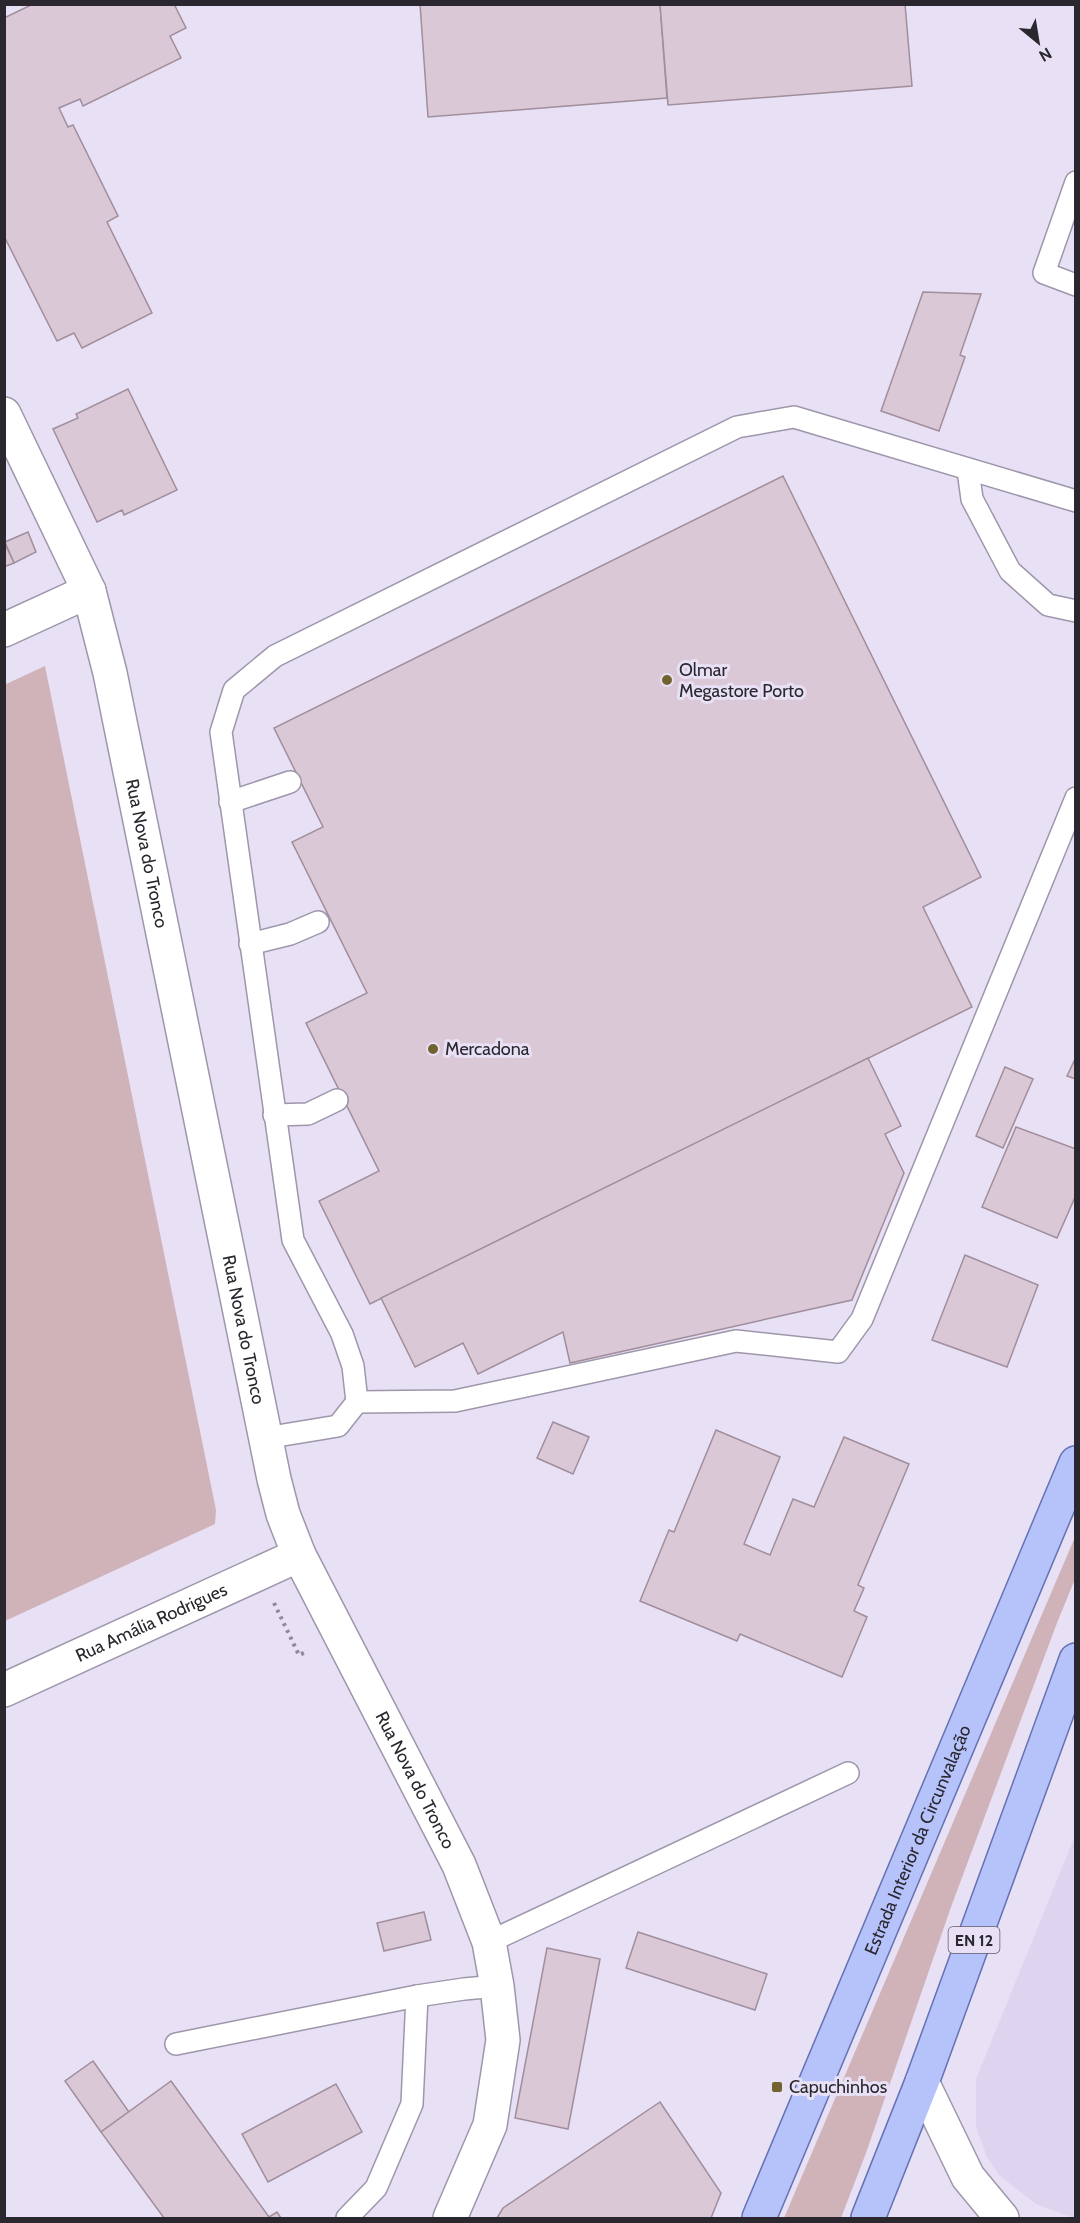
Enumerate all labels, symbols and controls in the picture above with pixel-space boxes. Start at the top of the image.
north arrow [1008,12,1068,72]
text: N [1036,44,1055,66]
place label: Olmar Megastore Porto [679,659,804,702]
marker: Olmar Megastore Porto [660,673,674,687]
street label: Rua Nova do Tronco [121,777,173,930]
place label: Mercadona [445,1038,530,1060]
marker: Mercadona [426,1042,440,1056]
street label: Rua Nova do Tronco [218,1253,270,1406]
street label: Rua Amália Rodrigues [72,1578,231,1667]
street label: Rua Nova do Tronco [371,1708,460,1853]
street label: Estrada Interior da Circunvalação [860,1722,976,1958]
road number: EN 12 [948,1927,1000,1953]
place label: Capuchinhos [789,2076,887,2098]
marker: Capuchinhos [770,2080,784,2094]

